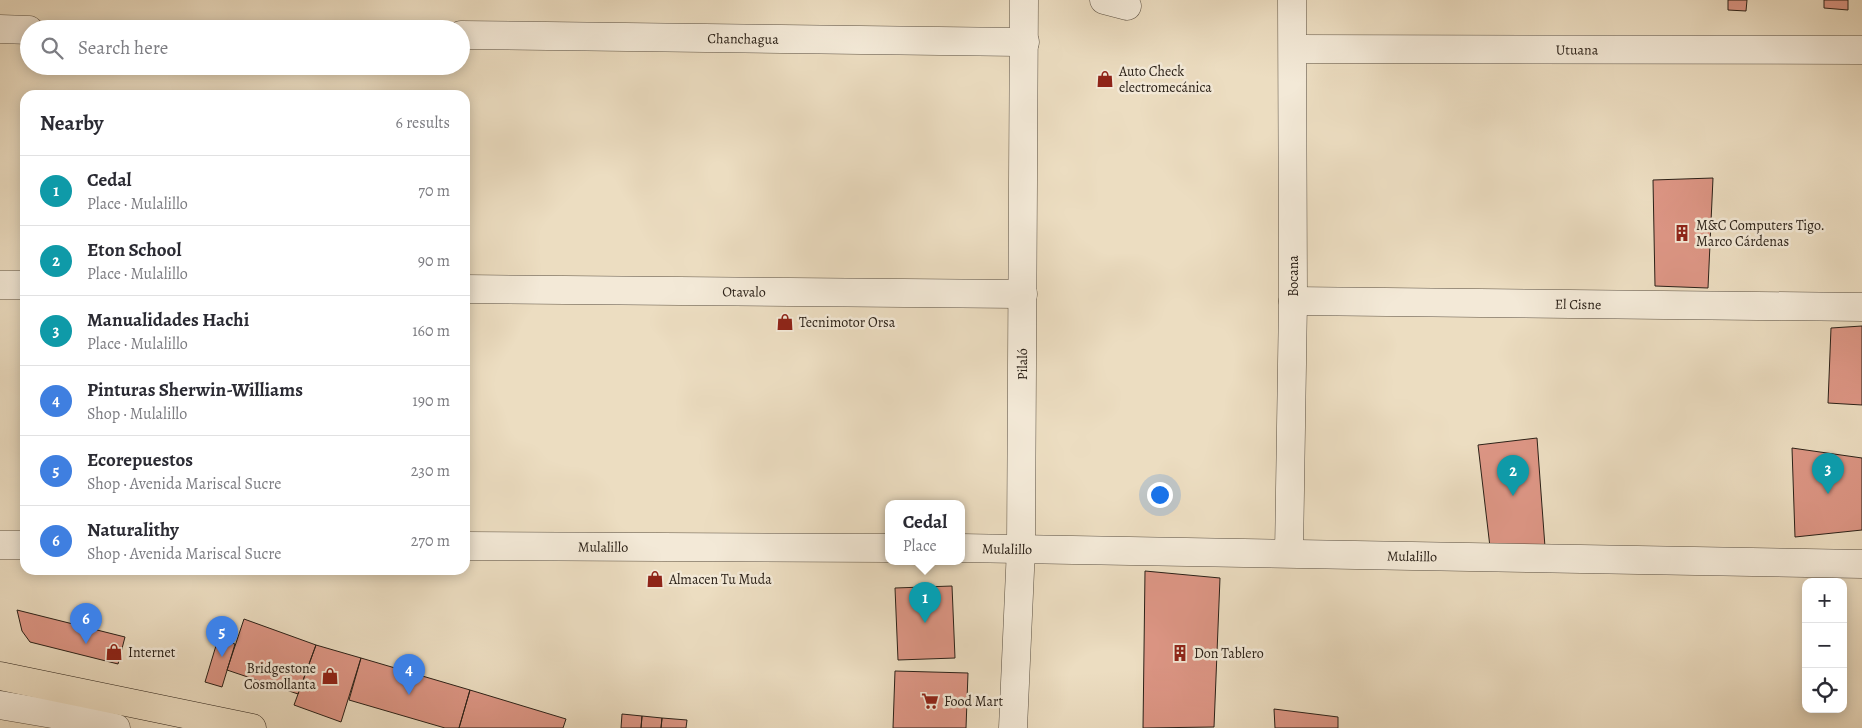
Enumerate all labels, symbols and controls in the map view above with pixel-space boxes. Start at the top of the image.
search box [20,20,470,75]
street label: Chanchagua [707,29,779,48]
icon: search [38,34,66,62]
text: Search here [78,35,168,61]
street label: Utuana [1556,40,1599,59]
place label: Auto Check electromecánica [1118,62,1212,97]
shop icon: Auto Check electromecánica [1095,69,1115,89]
text: Nearby [40,109,103,137]
text: 6 results [396,112,450,134]
text: Cedal [87,167,132,193]
text: 1 [53,180,59,202]
text: 70 m [418,180,450,202]
text: Place · Mulalillo [87,193,188,215]
place label: M&C Computers Tigo. Marco Cárdenas [1696,216,1825,251]
building icon: M&C Computers Tigo. Marco Cárdenas [1672,223,1692,243]
text: Eton School [87,237,181,263]
text: 2 [52,250,60,272]
text: 90 m [418,250,450,272]
street label: Bocana [1284,255,1303,297]
text: Place · Mulalillo [87,263,188,285]
street label: Otavalo [722,282,766,301]
street label: El Cisne [1555,294,1601,314]
text: Manualidades Hachi [87,307,249,333]
shop icon: Tecnimotor Orsa [775,312,795,332]
place label: Tecnimotor Orsa [799,313,896,332]
text: 3 [53,320,59,342]
text: 160 m [412,320,450,342]
text: Place · Mulalillo [87,333,188,355]
street label: Pilaló [1012,348,1032,380]
text: Pinturas Sherwin-Williams [87,377,303,403]
text: 4 [52,390,60,412]
text: 190 m [412,390,450,412]
text: Shop · Mulalillo [87,403,187,425]
text: Ecorepuestos [87,447,193,473]
pin: 3 [1812,453,1844,494]
pin: 2 [1497,455,1529,496]
text: 5 [53,460,59,482]
text: 230 m [411,460,450,482]
text: Shop · Avenida Mariscal Sucre [87,473,281,495]
your location [1147,482,1173,508]
popup [885,500,965,565]
text: Cedal [903,509,947,535]
text: Naturalithy [87,517,179,543]
text: 6 [52,530,60,552]
text: 270 m [411,530,450,552]
text: Place [903,535,937,557]
street label: Mulalillo [578,537,628,556]
street label: Mulalillo [982,539,1032,559]
text: Shop · Avenida Mariscal Sucre [87,543,281,565]
street label: Mulalillo [1387,546,1437,566]
shop icon: Almacen Tu Muda [645,569,665,589]
place label: Almacen Tu Muda [668,570,772,589]
map controls [1802,578,1847,713]
button: + [1802,578,1847,623]
pin: 1 [909,582,941,623]
pin: 6 [70,603,102,644]
pin: 5 [206,616,238,657]
button: − [1802,623,1847,668]
shop icon: Internet [104,642,124,662]
place label: Internet [128,643,176,662]
building icon: Don Tablero [1170,643,1190,663]
place label: Don Tablero [1194,644,1264,663]
pin: 4 [393,654,425,695]
place label: Bridgestone Cosmollanta [244,659,316,694]
shop icon: Bridgestone Cosmollanta [320,666,340,686]
button: locate [1802,668,1847,713]
supermarket icon: Food Mart [920,691,940,711]
place label: Food Mart [944,692,1003,711]

